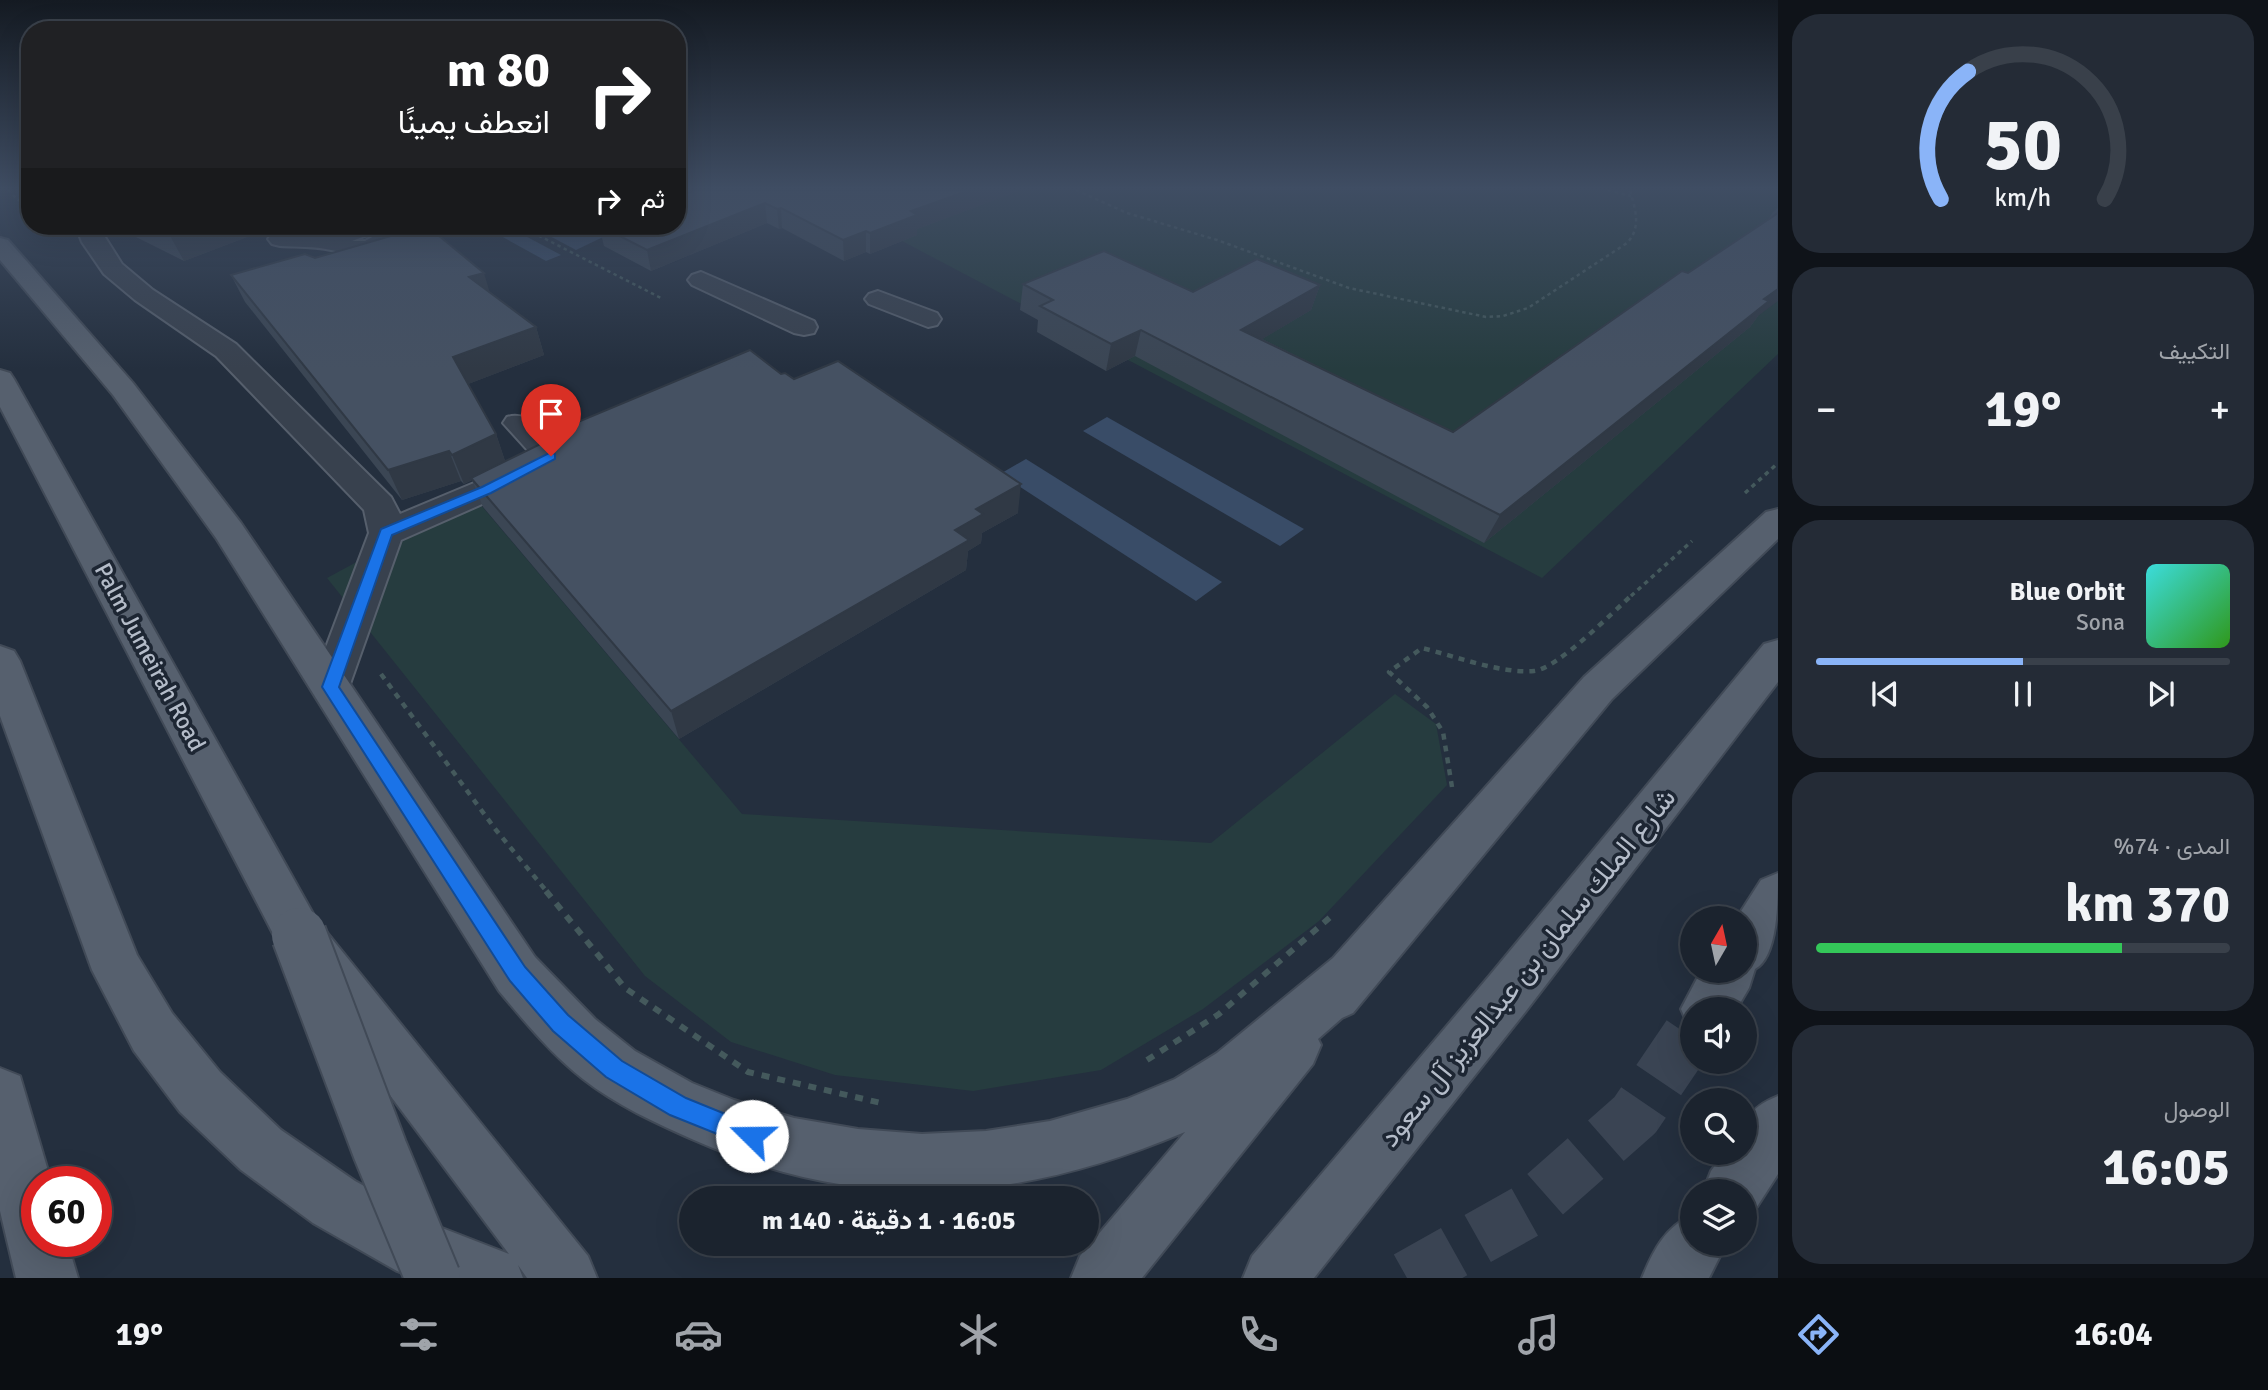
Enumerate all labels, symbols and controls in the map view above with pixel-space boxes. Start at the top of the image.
text: 80 m [447,40,550,100]
icon: right [574,49,665,140]
text: 50 [1984,102,2062,191]
text: انعطف يمينًا [398,103,550,142]
icon: right [589,182,627,220]
text: km/h [1995,182,2051,213]
text: ثم [641,184,665,216]
text: التكييف [2159,337,2230,366]
text: 19° [1985,377,2061,441]
pin [521,384,581,456]
text: − [1816,386,1837,433]
text: + [2209,386,2230,433]
icon: arrive [532,395,570,433]
street label: Palm Jumeirah Road [88,558,212,756]
text: Blue Orbit [2009,576,2125,608]
text: Sona [2076,608,2125,637]
icon: previous [1866,675,1904,713]
icon: pause [2004,675,2042,713]
icon: next [2142,675,2180,713]
street label: شارع الملك سلمان بن عبدالعزيز آل سعود [1373,782,1684,1154]
text: المدى · 74% [2114,832,2230,861]
text: 370 km [2065,872,2230,936]
north arrow [1680,906,1757,984]
map controls [1680,906,1757,1256]
button: sound [1680,997,1757,1074]
button: search [1680,1088,1757,1165]
text: الوصول [2164,1095,2230,1124]
position arrow [715,1099,789,1173]
text: 16:05 [2102,1135,2230,1199]
speed limit sign: 60 [21,1166,112,1257]
button: layers [1680,1179,1757,1256]
text: 16:05 · 1 دقيقة · 140 m [762,1205,1016,1237]
icon: filters [394,1310,443,1359]
icon: car [674,1310,723,1359]
icon: climate [954,1310,1003,1359]
icon: phone [1234,1310,1283,1359]
icon: music [1514,1310,1563,1359]
icon: directions [1794,1310,1843,1359]
text: 19° [116,1315,163,1354]
text: 16:04 [2074,1315,2153,1354]

